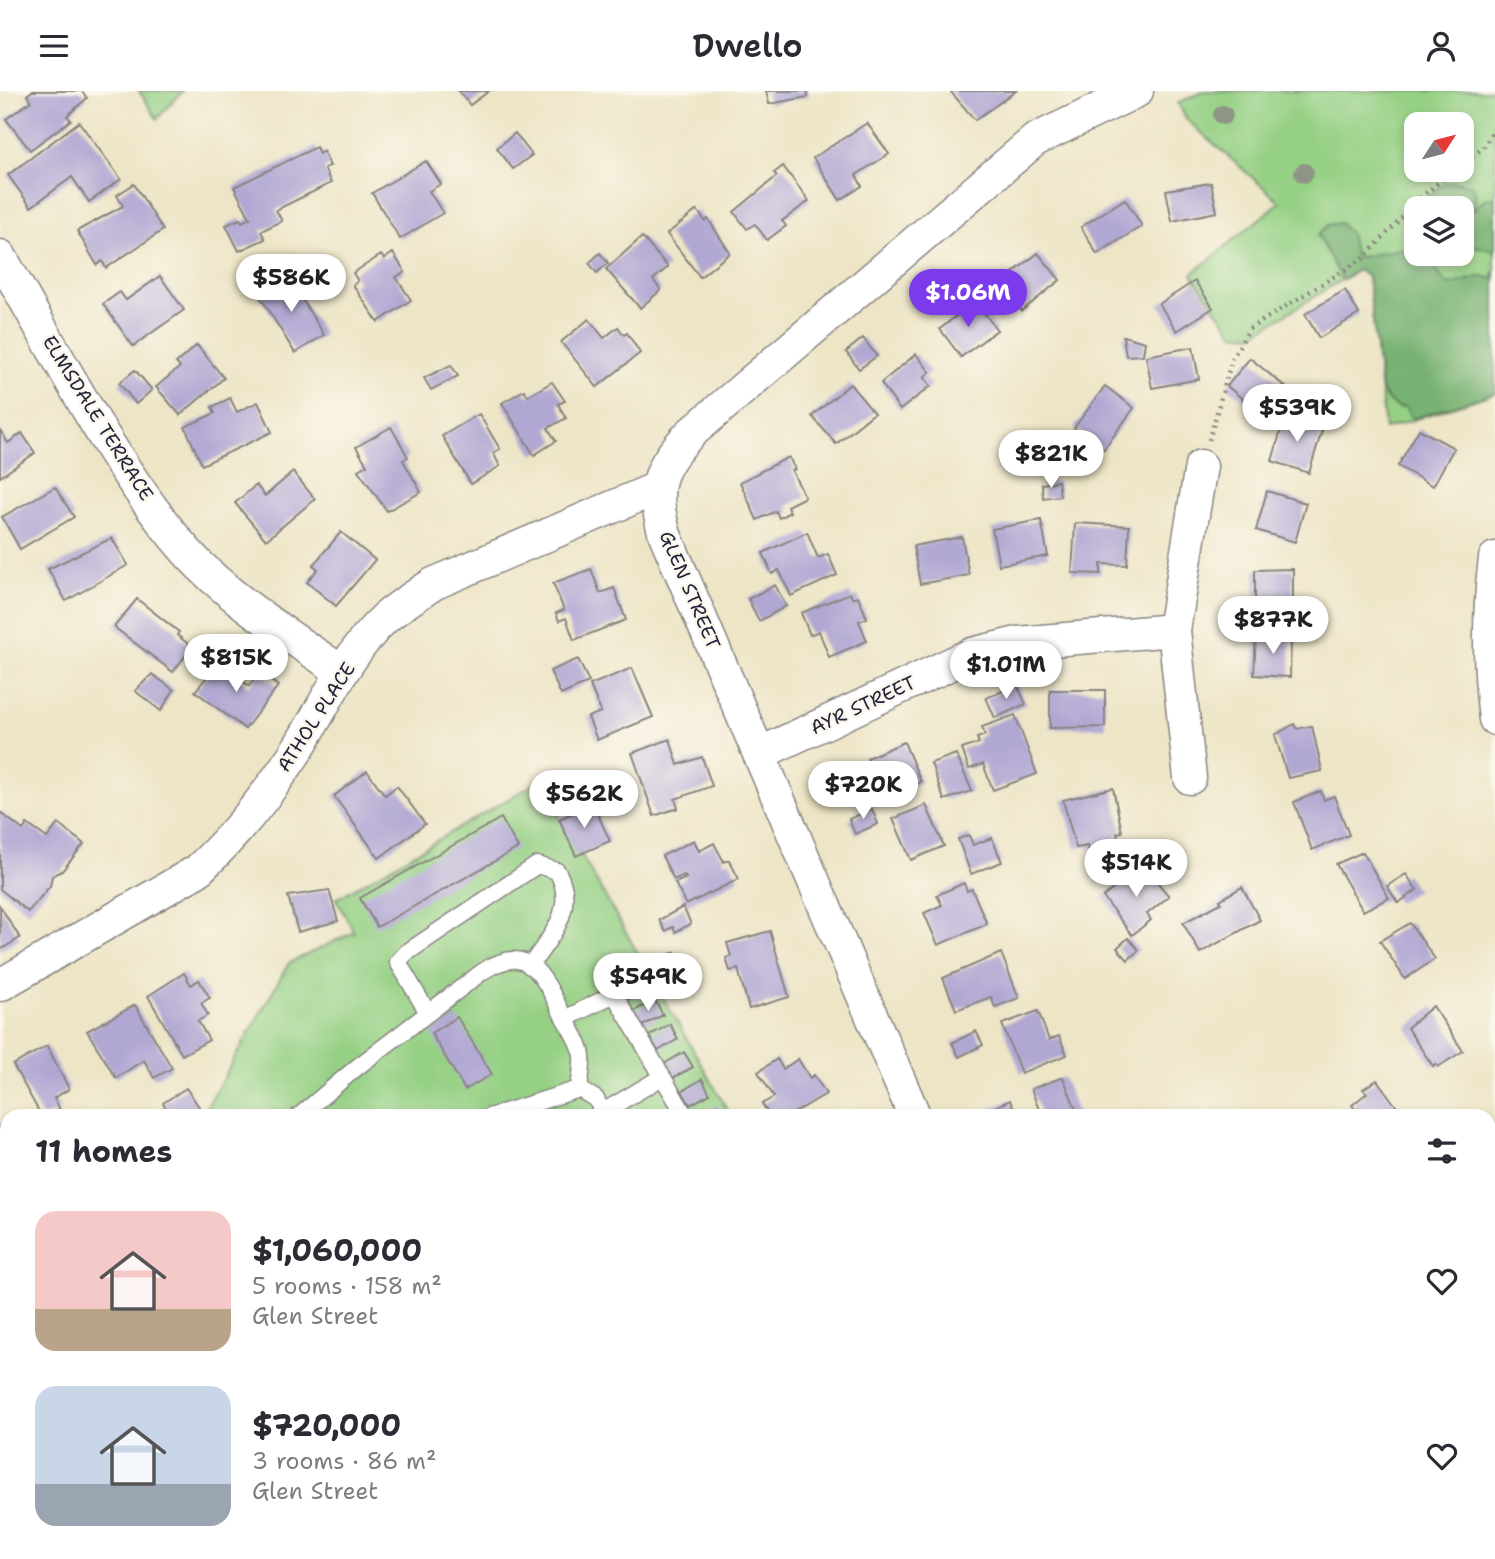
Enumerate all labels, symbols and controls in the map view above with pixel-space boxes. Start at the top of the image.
text: Dwello [692,24,803,67]
icon: menu [35,27,73,65]
icon: person [1422,27,1460,65]
north arrow [1404,112,1474,182]
map controls [1404,112,1474,266]
button: layers [1404,196,1474,266]
pin: $586K [242,255,340,314]
text: $586K [252,262,330,292]
pin: $1.06M [911,269,1025,329]
text: $1.06M [925,277,1011,307]
street label: ELMSDALE TERRACE [37,331,159,505]
pin: $539K [1248,385,1346,444]
text: $539K [1258,392,1336,422]
pin: $821K [1002,431,1100,490]
text: $821K [1015,438,1087,468]
street label: GLEN STREET [654,527,726,653]
pin: $877K [1224,596,1322,656]
text: $877K [1234,604,1312,634]
pin: $815K [187,635,285,694]
pin: $1.01M [949,641,1063,701]
text: $815K [200,642,272,672]
text: $1.01M [966,649,1046,679]
street label: ATHOL PLACE [271,657,361,777]
street label: AYR STREET [806,670,920,740]
pin: $720K [814,761,912,821]
text: $720K [824,769,902,799]
pin: $562K [535,771,633,830]
text: $562K [545,778,623,808]
pin: $514K [1087,839,1185,899]
text: $514K [1100,847,1172,877]
pin: $549K [599,953,697,1013]
text: $549K [609,961,687,991]
text: 11 homes [35,1131,172,1172]
icon: filters [1423,1132,1461,1170]
text: $1,060,000 [252,1230,422,1271]
icon: home [91,1239,175,1323]
icon: heart [1423,1262,1461,1300]
text: 5 rooms · 158 m² [252,1271,442,1301]
text: Glen Street [252,1301,378,1331]
text: $720,000 [252,1405,401,1446]
icon: home [91,1414,175,1498]
icon: heart [1423,1437,1461,1475]
text: 3 rooms · 86 m² [252,1446,437,1476]
text: Glen Street [252,1476,378,1506]

